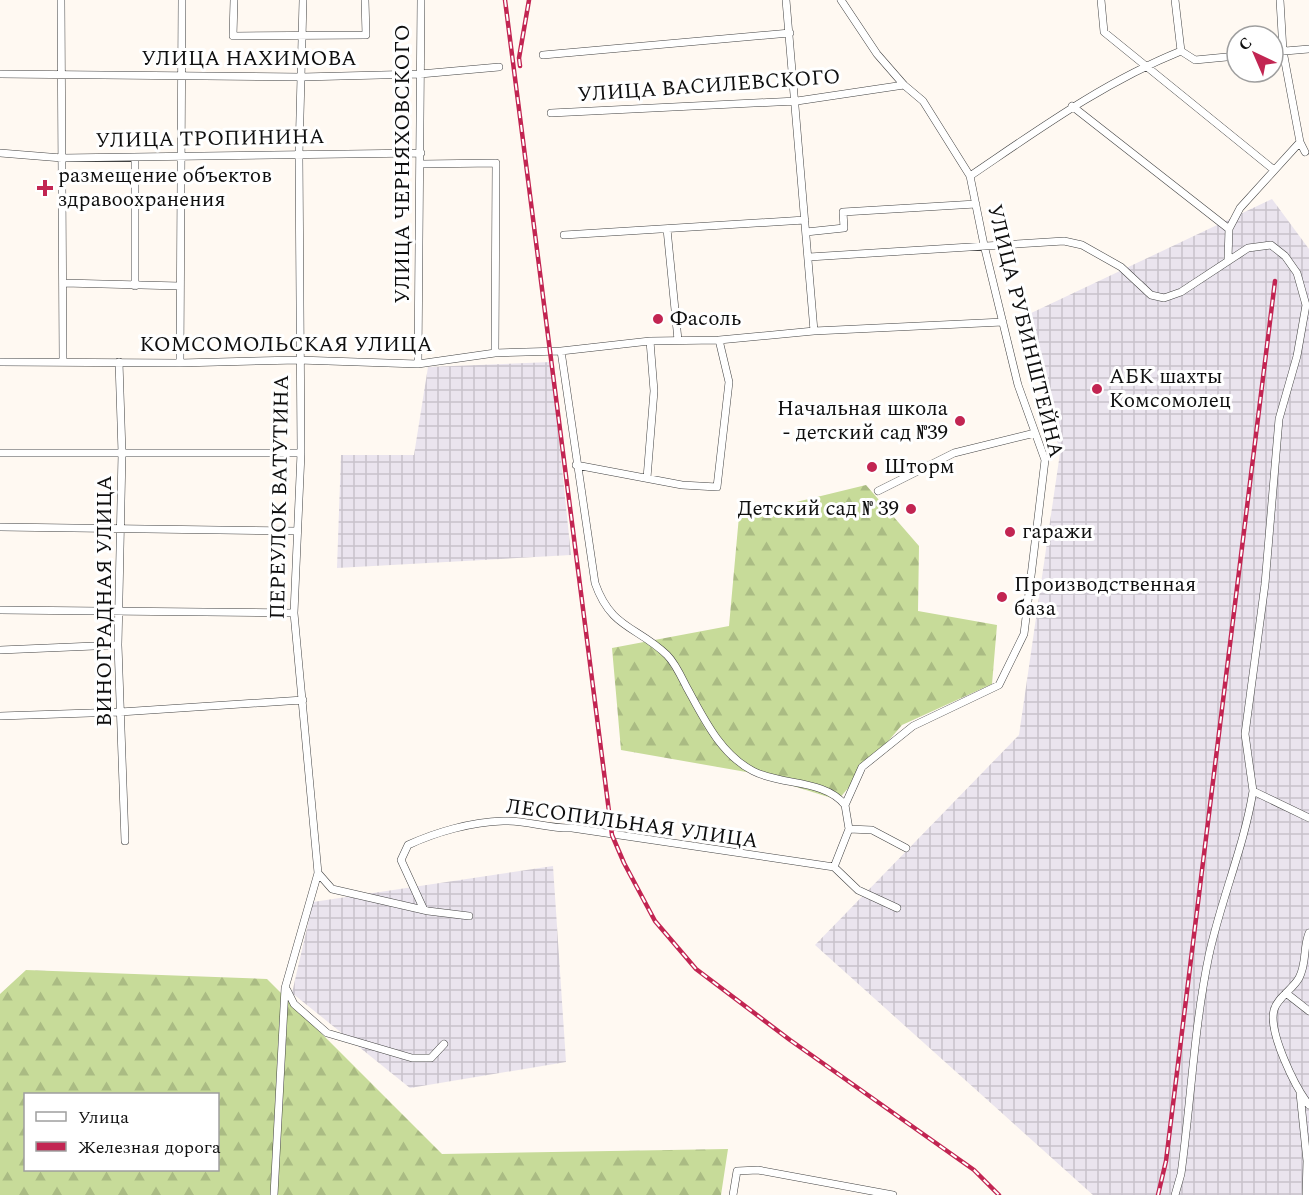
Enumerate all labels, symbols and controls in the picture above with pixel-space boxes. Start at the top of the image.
street label: УЛИЦА ЧЕРНЯХОВСКОГО [387,24,419,304]
north arrow [1225,24,1285,84]
text: С [1233,31,1258,57]
street label: УЛИЦА НАХИМОВА [141,43,357,75]
street label: УЛИЦА ВАСИЛЕВСКОГО [577,61,841,111]
street label: УЛИЦА ТРОПИНИНА [95,121,325,157]
place label: размещение объектов здравоохранения [58,160,272,216]
marker: размещение объектов здравоохранения [36,179,54,197]
street label: УЛИЦА РУБИНШТЕЙНА [978,201,1072,461]
place label: Фасоль [670,303,741,335]
marker: Фасоль [651,312,665,326]
street label: КОМСОМОЛЬСКАЯ УЛИЦА [140,329,433,361]
place label: АБК шахты Комсомолец [1109,361,1231,417]
street label: ПЕРЕУЛОК ВАТУТИНА [262,374,298,620]
marker: АБК шахты Комсомолец [1090,382,1104,396]
place label: Начальная школа - детский сад №39 [777,393,949,449]
marker: Начальная школа - детский сад №39 [953,414,967,428]
place label: Шторм [884,451,955,483]
marker: Шторм [865,460,879,474]
street label: ВИНОГРАДНАЯ УЛИЦА [89,475,121,727]
place label: Детский сад № 39 [737,493,899,525]
marker: Детский сад № 39 [904,502,918,516]
place label: гаражи [1022,516,1093,548]
marker: гаражи [1003,525,1017,539]
place label: Производственная база [1014,569,1196,625]
marker: Производственная база [995,590,1009,604]
street label: ЛЕСОПИЛЬНАЯ УЛИЦА [504,790,760,858]
legend [24,1093,219,1171]
text: Улица [78,1104,129,1131]
text: Железная дорога [78,1134,221,1161]

